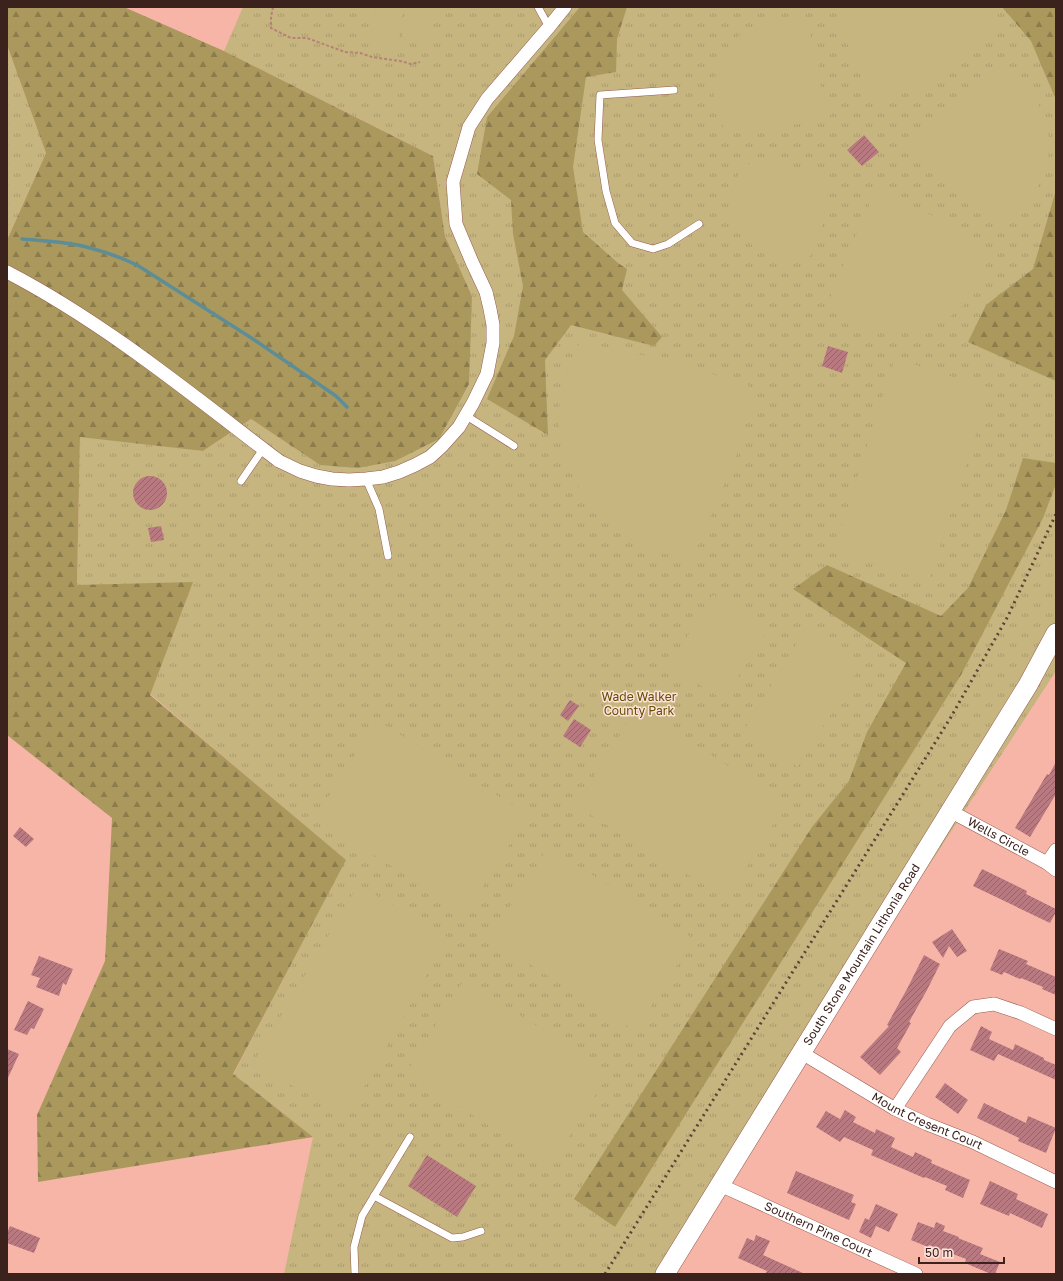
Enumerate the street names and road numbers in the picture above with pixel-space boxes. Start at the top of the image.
street label: Wells Circle [965,814,1032,859]
street label: South Stone Mountain Lithonia Road [800,861,923,1048]
street label: Mount Cresent Court [869,1089,986,1153]
street label: Southern Pine Court [762,1198,875,1260]

